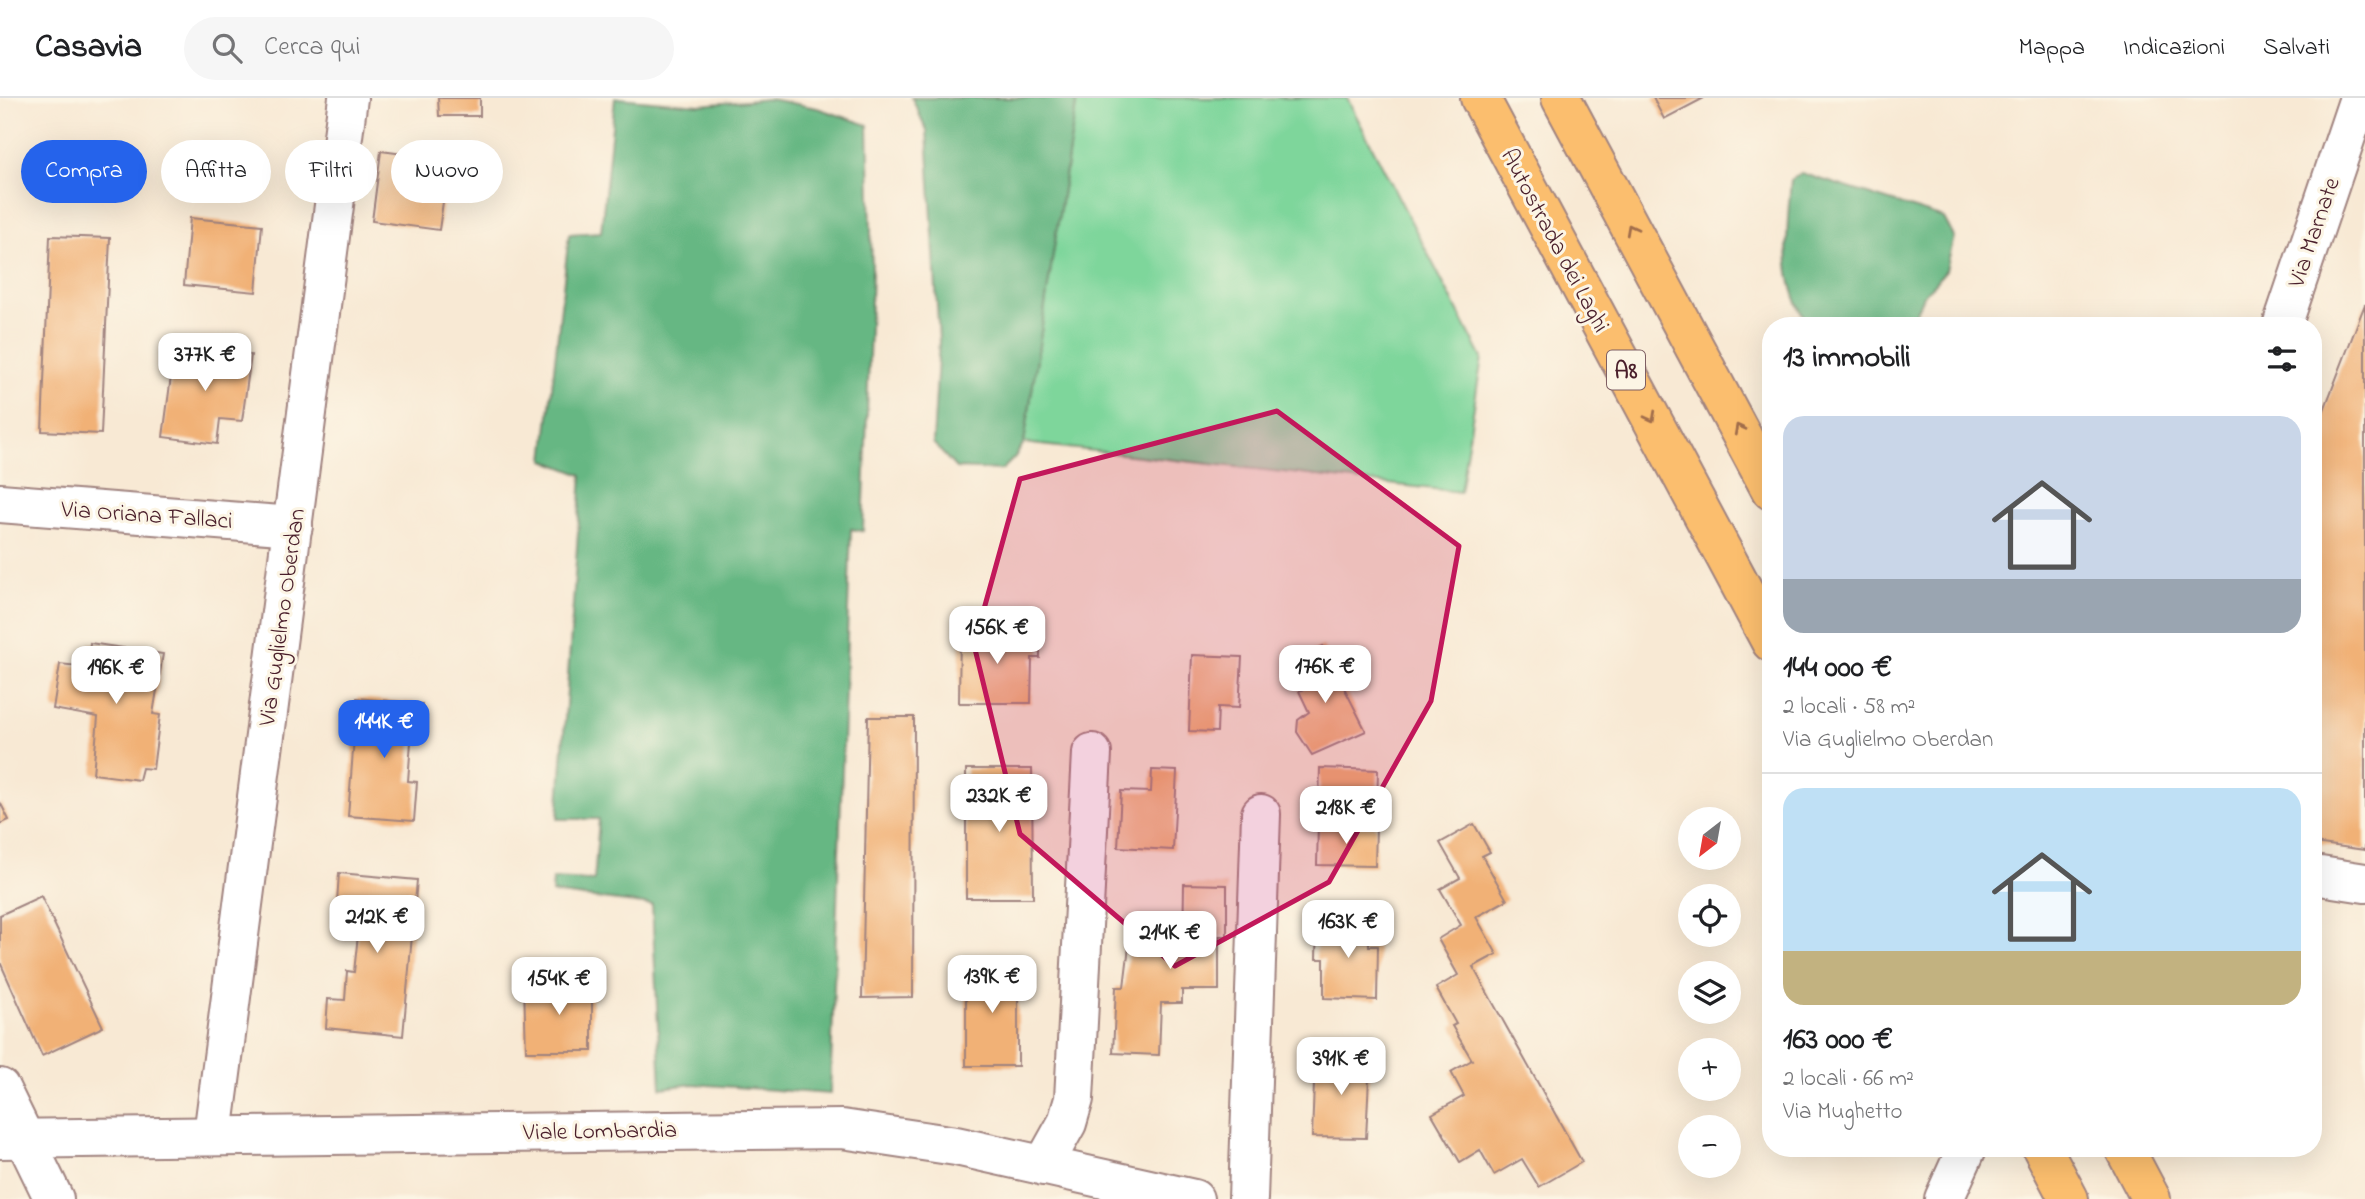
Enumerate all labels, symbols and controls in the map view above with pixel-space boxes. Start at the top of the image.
search box [184,17,674,80]
text: Casavia [35,24,142,72]
icon: search [208,29,246,67]
text: Cerca qui [264,29,360,67]
text: Mappa [2018,31,2085,66]
text: Indicazioni [2123,31,2225,66]
text: Salvati [2263,31,2330,66]
chip: Compra [21,140,147,203]
chip: Affitta [161,140,271,203]
chip: Filtri [285,140,377,203]
chip: Nuovo [391,140,503,203]
street label: Autostrada dei Laghi [1490,143,1617,339]
street label: Via Marnate [2280,173,2351,294]
one-way arrow [1626,224,1640,236]
pin: 377K € [148,334,262,393]
text: 13 immobili [1783,337,1911,381]
text: 377K € [174,339,236,372]
icon: filters [2263,340,2301,378]
road number: A8 [1607,350,1645,390]
one-way arrow [1643,410,1656,423]
one-way arrow [1734,424,1747,437]
icon: home [1979,462,2105,588]
street label: Via Oriana Fallaci [59,493,234,540]
street label: Via Guglielmo Oberdan [251,506,316,729]
pin: 156K € [940,606,1054,666]
text: 156K € [965,612,1029,645]
pin: 196K € [59,646,173,706]
pin: 176K € [1268,646,1382,705]
text: 144 000 € [1783,647,1892,691]
text: 176K € [1295,651,1355,684]
text: 196K € [87,652,145,685]
text: 2 locali · 58 m² [1783,691,1915,724]
pin: 144K € [327,700,441,760]
text: 144K € [354,706,414,739]
text: Via Guglielmo Oberdan [1783,724,1993,757]
pin: 232K € [942,774,1056,834]
text: 232K € [966,780,1032,813]
pin: 218K € [1289,786,1403,846]
text: 218K € [1316,792,1376,825]
north arrow [1678,807,1741,870]
map controls [1678,807,1741,1178]
icon: home [1979,834,2105,960]
button: locate [1678,884,1741,947]
pin: 212K € [320,896,434,955]
pin: 163K € [1291,900,1405,960]
text: 212K € [345,901,409,934]
text: 163K € [1318,906,1378,939]
pin: 214K € [1113,912,1227,971]
text: 214K € [1139,917,1201,950]
pin: 139K € [935,956,1049,1015]
pin: 154K € [502,958,616,1017]
text: 139K € [964,961,1020,994]
button: layers [1678,961,1741,1024]
text: 154K € [528,963,590,996]
text: 163 000 € [1783,1019,1893,1063]
pin: 391K € [1284,1038,1398,1097]
button: + [1678,1038,1741,1101]
text: 391K € [1313,1043,1369,1076]
text: 2 locali · 66 m² [1783,1063,1914,1096]
text: Via Mughetto [1783,1096,1902,1129]
street label: Viale Lombardia [522,1114,678,1151]
button: − [1678,1115,1741,1178]

